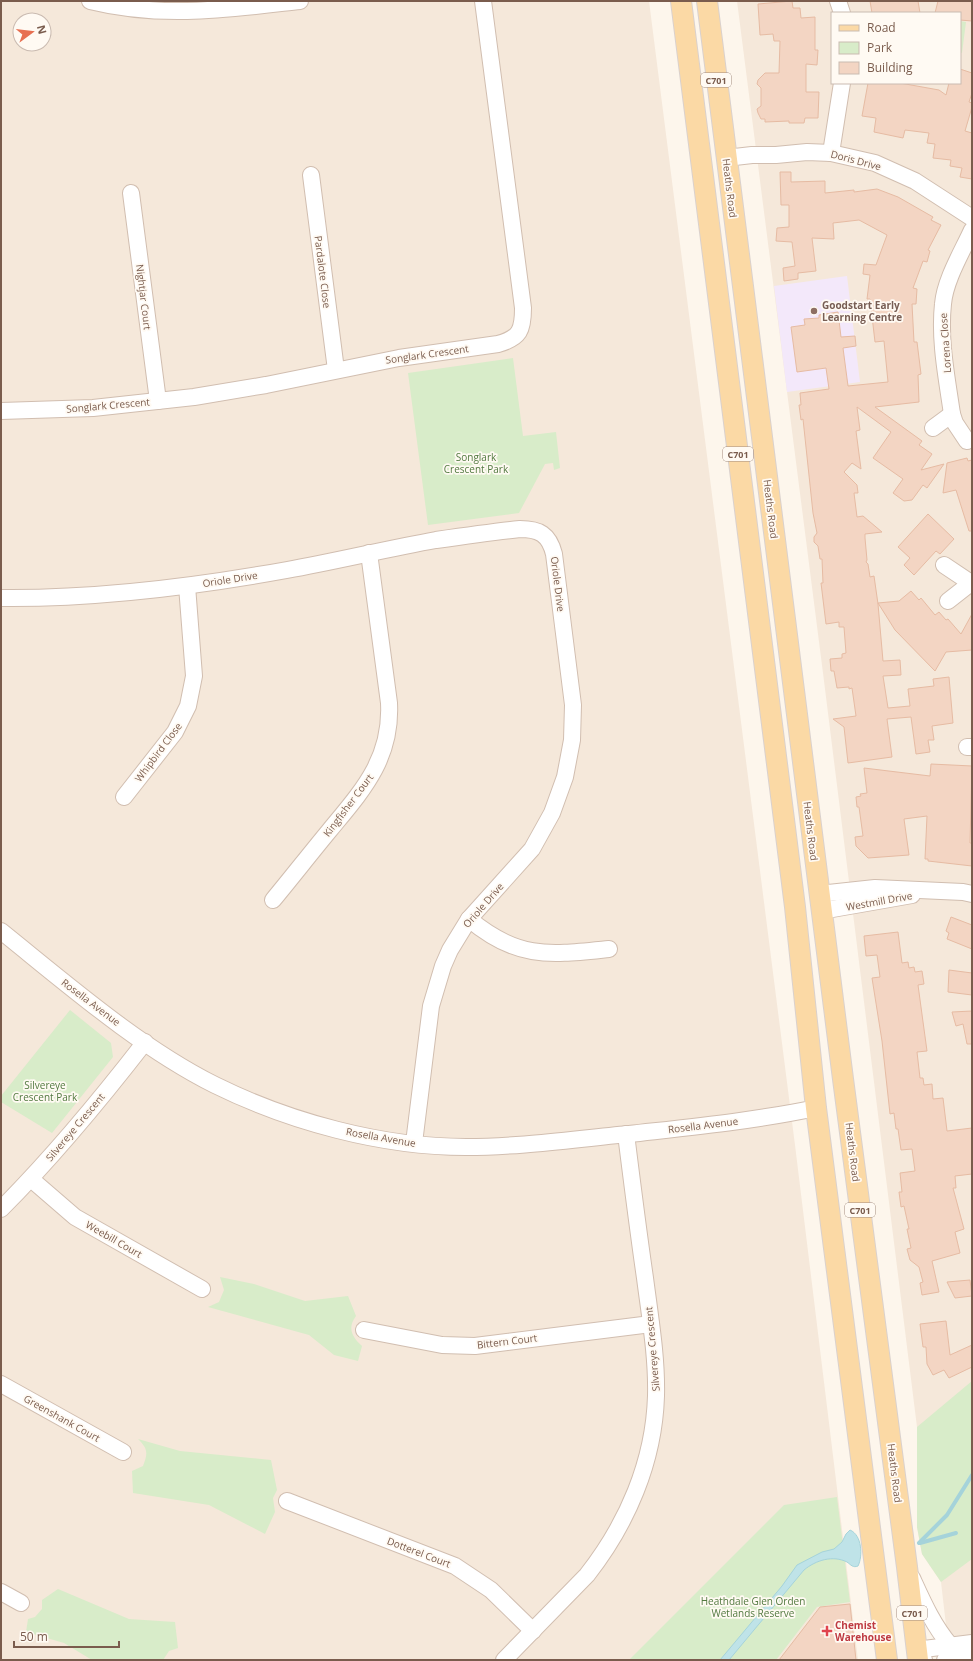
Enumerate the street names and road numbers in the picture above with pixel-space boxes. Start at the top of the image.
road number: C701 [701,73,731,87]
street label: Doris Drive [829,147,883,174]
street label: Heaths Road [719,158,741,218]
street label: Pardalote Close [312,235,334,309]
street label: Nightjar Court [133,263,155,331]
street label: Lorena Close [936,312,954,374]
street label: Songlark Crescent [384,341,470,367]
street label: Songlark Crescent [66,394,151,416]
road number: C701 [723,447,753,461]
street label: Heaths Road [760,479,782,539]
street label: Oriole Drive [548,556,568,613]
street label: Oriole Drive [201,568,259,590]
street label: Whipbird Close [131,719,185,784]
street label: Kingfisher Court [320,770,377,839]
street label: Heaths Road [800,801,822,861]
street label: Oriole Drive [459,879,507,931]
street label: Westmill Drive [845,888,914,914]
street label: Rosella Avenue [59,975,124,1029]
street label: Silvereye Crescent [42,1090,108,1164]
street label: Rosella Avenue [667,1114,739,1136]
street label: Heaths Road [842,1122,864,1182]
street label: Rosella Avenue [345,1124,417,1150]
road number: C701 [845,1203,875,1217]
street label: Weebill Court [83,1217,145,1261]
street label: Silvereye Crescent [641,1306,663,1392]
street label: Bittern Court [476,1330,538,1352]
street label: Greenshank Court [21,1391,103,1445]
street label: Heaths Road [884,1443,906,1503]
street label: Dotterel Court [385,1533,453,1571]
road number: C701 [897,1606,927,1620]

